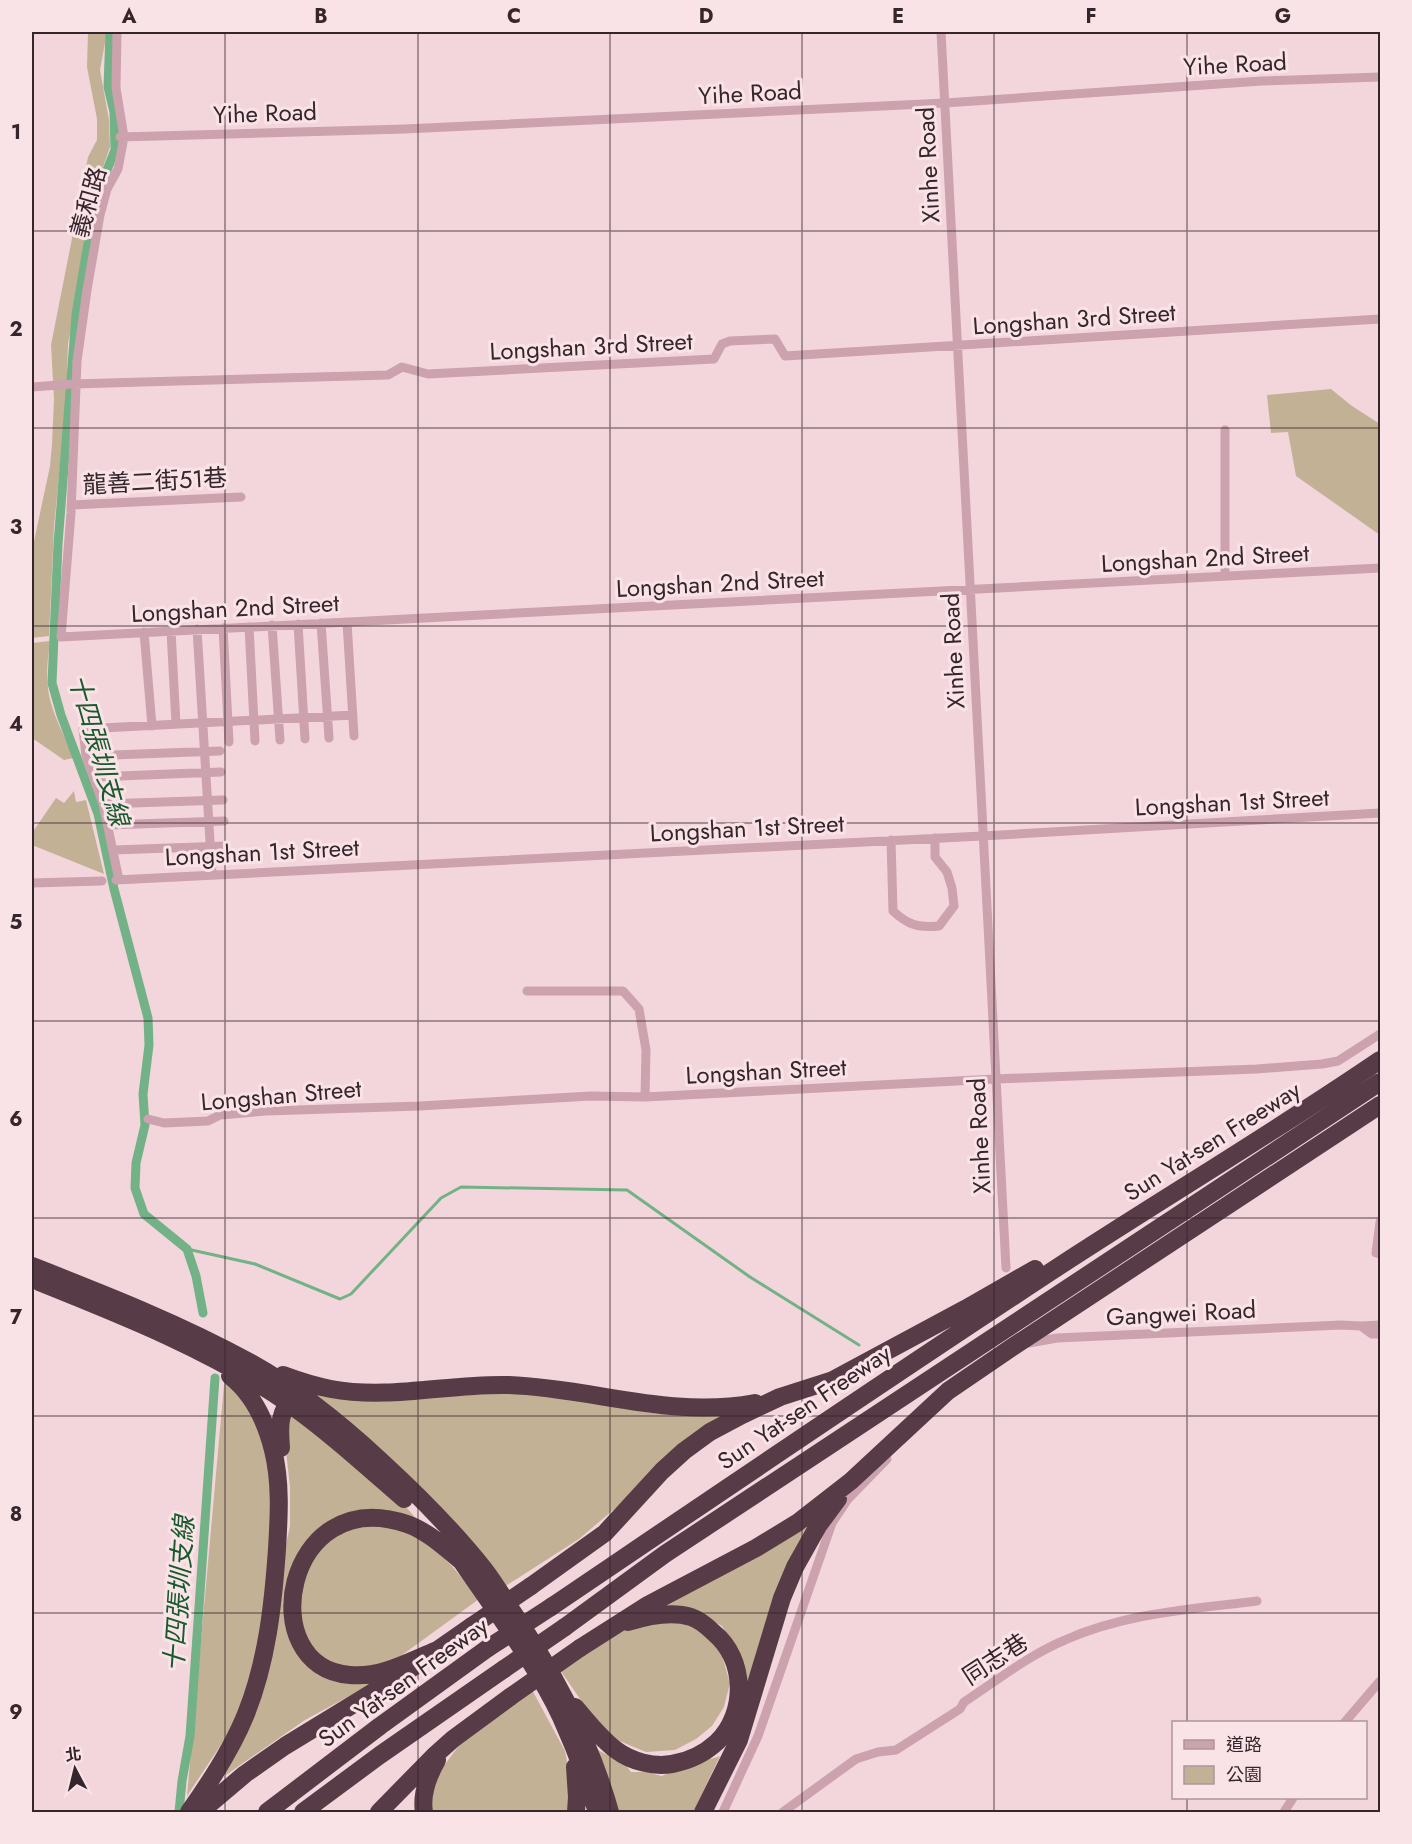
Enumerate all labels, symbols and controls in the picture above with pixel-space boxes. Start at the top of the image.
text: A [121,2,137,31]
text: B [314,2,328,31]
text: C [507,2,521,31]
text: D [699,2,713,31]
text: E [892,2,904,31]
text: F [1085,2,1097,31]
text: G [1275,2,1291,31]
street label: Yihe Road [1182,44,1288,84]
street label: Yihe Road [697,73,803,113]
street label: Yihe Road [213,94,317,132]
street label: Xinhe Road [907,106,949,224]
text: 1 [11,118,21,147]
street label: 義和路 [61,163,115,241]
street label: Longshan 3rd Street [971,294,1177,344]
text: 2 [9,315,23,344]
street label: Longshan 3rd Street [489,323,694,369]
street label: 龍善二街51巷 [82,460,228,502]
text: 3 [10,513,22,542]
street label: Longshan 2nd Street [1100,535,1310,581]
street label: Longshan 2nd Street [615,560,825,606]
street label: Longshan 2nd Street [130,585,340,631]
street label: Xinhe Road [932,592,974,710]
water label: 十四張圳支線 [59,670,140,833]
text: 4 [9,710,23,739]
street label: Longshan 1st Street [1134,779,1330,825]
street label: Longshan 1st Street [649,805,845,851]
street label: Longshan 1st Street [164,829,360,875]
text: 5 [10,908,23,937]
street label: Longshan Street [685,1049,848,1093]
street label: Longshan Street [199,1071,363,1119]
street label: Sun Yat-sen Freeway [1117,1072,1308,1210]
street label: Xinhe Road [958,1077,1000,1195]
text: 6 [9,1105,23,1134]
street label: Gangwei Road [1105,1292,1257,1334]
text: 7 [10,1303,23,1332]
street label: Sun Yat-sen Freeway [710,1336,898,1478]
text: 8 [10,1500,22,1529]
water label: 十四張圳支線 [155,1512,204,1673]
street label: Sun Yat-sen Freeway [311,1608,496,1756]
street label: 同志巷 [955,1625,1035,1693]
text: 9 [9,1698,23,1727]
legend [1172,1721,1367,1799]
text: 道路 [1226,1732,1262,1758]
north arrow [45,1739,105,1799]
text: 北 [64,1742,83,1767]
text: 公園 [1226,1762,1262,1788]

